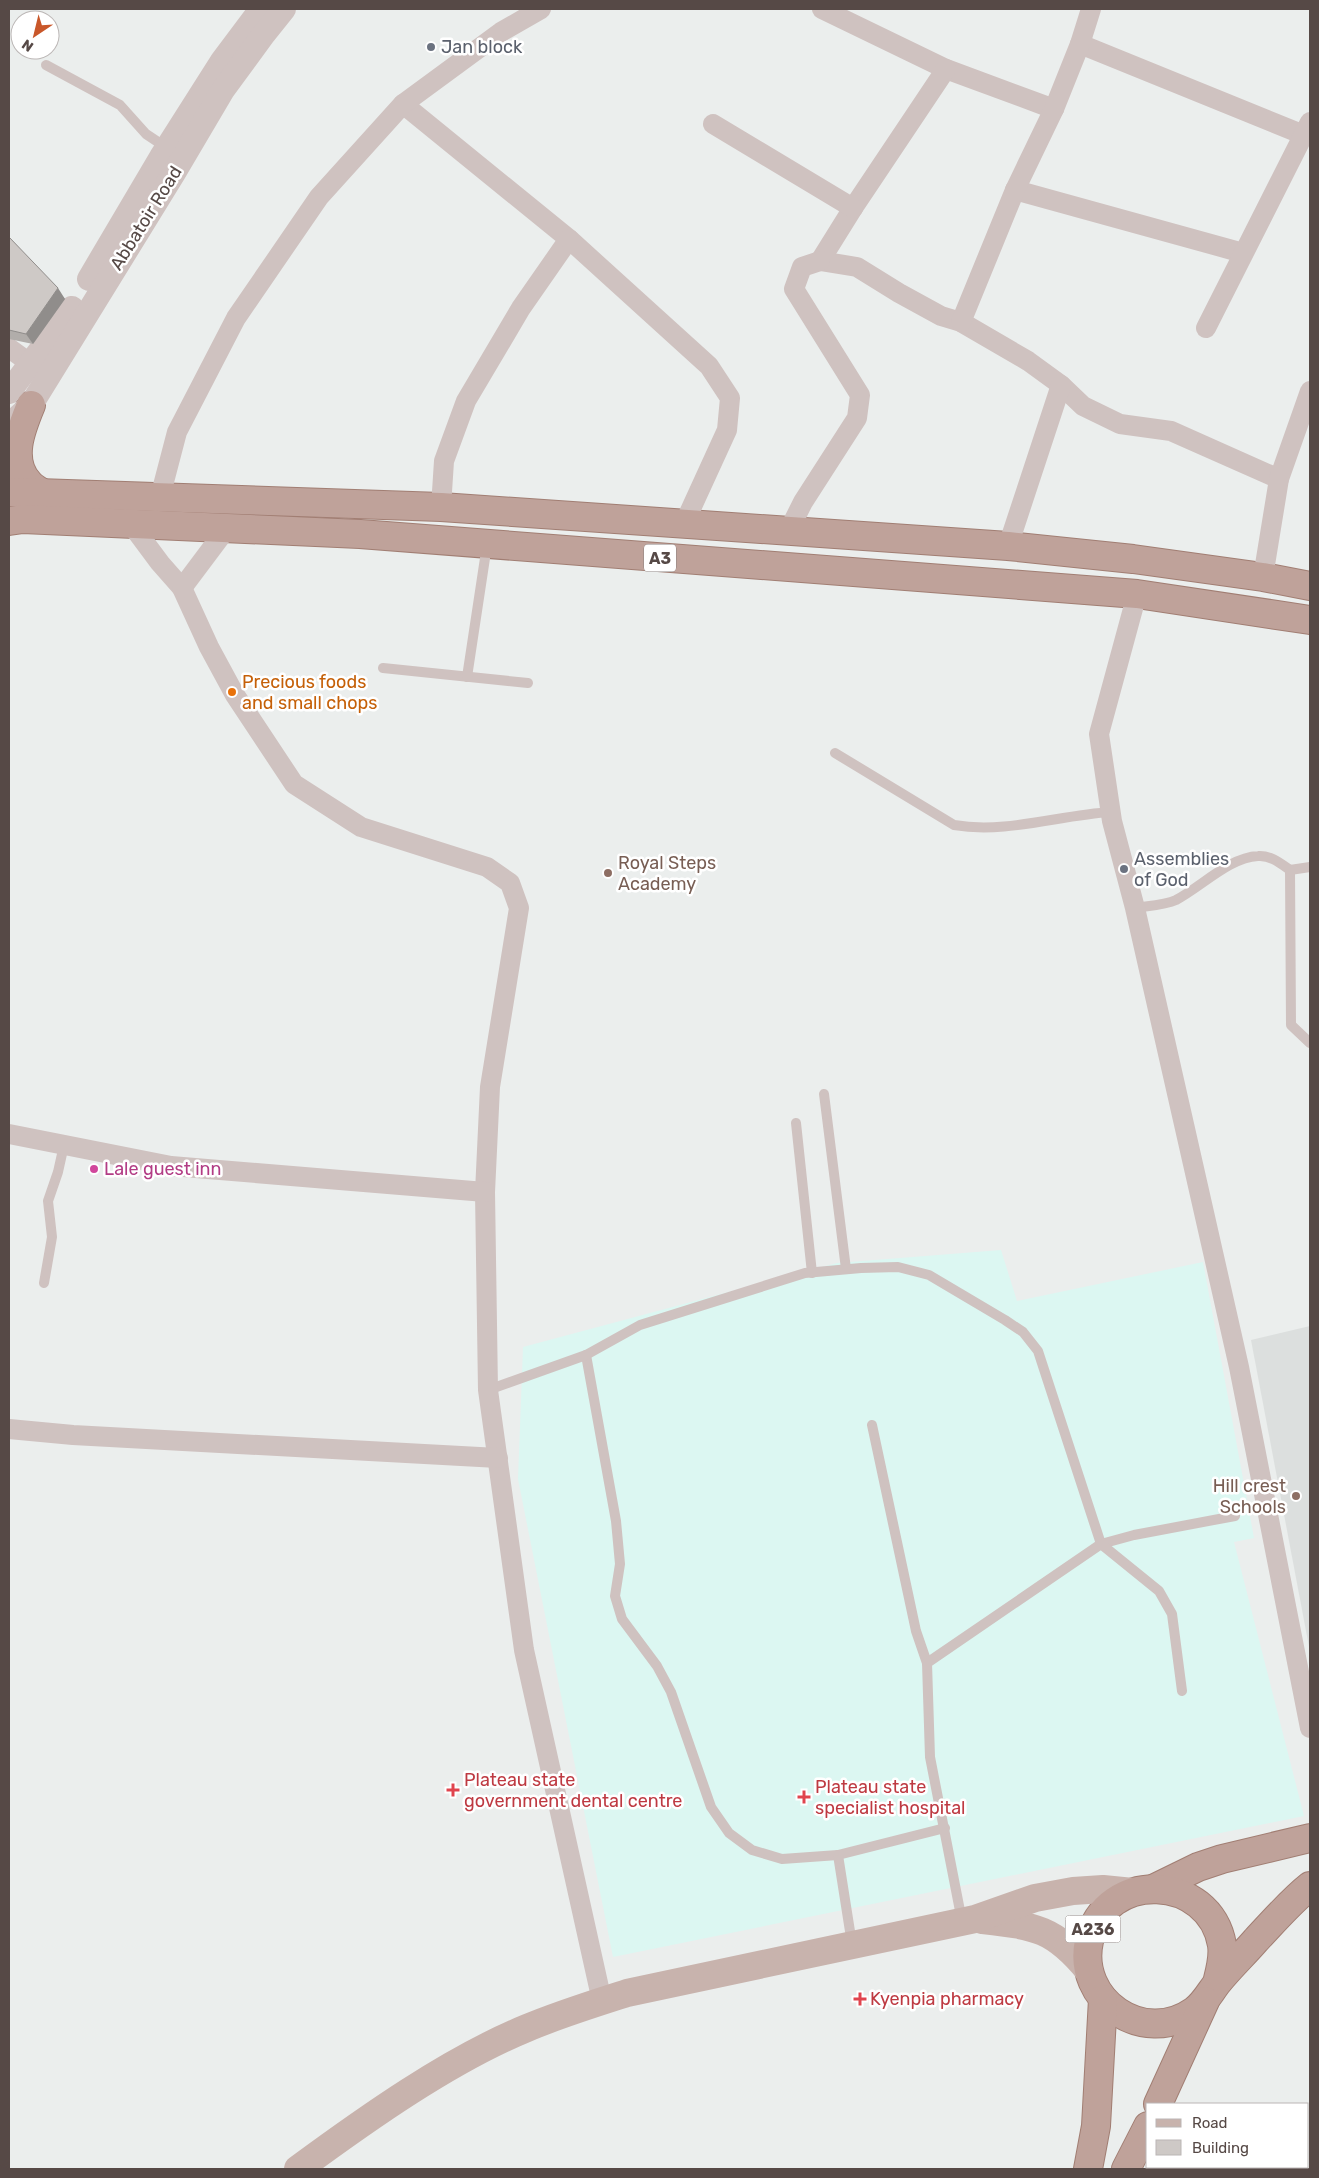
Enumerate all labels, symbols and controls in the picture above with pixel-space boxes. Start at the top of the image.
north arrow [10,10,60,60]
text: N [19,35,37,55]
place label: Jan block [441,36,523,58]
marker: Jan block [425,41,437,53]
street label: Abbatoir Road [105,162,187,274]
road number: A3 [644,544,676,572]
place label: Precious foods and small chops [242,671,377,714]
marker: Precious foods and small chops [226,686,238,698]
place label: Assemblies of God [1134,848,1229,891]
place label: Royal Steps Academy [618,852,716,895]
marker: Assemblies of God [1118,863,1130,875]
marker: Royal Steps Academy [602,867,614,879]
place label: Lale guest inn [104,1158,221,1180]
marker: Lale guest inn [88,1163,100,1175]
place label: Hill crest Schools [1213,1475,1286,1518]
marker: Hill crest Schools [1290,1490,1302,1502]
place label: Plateau state government dental centre [464,1769,682,1812]
place label: Plateau state specialist hospital [815,1776,965,1819]
marker: Plateau state government dental centre [446,1783,460,1797]
marker: Plateau state specialist hospital [797,1790,811,1804]
road number: A236 [1066,1916,1120,1942]
place label: Kyenpia pharmacy [870,1988,1024,2010]
marker: Kyenpia pharmacy [854,1993,866,2005]
legend [1146,2103,1309,2168]
text: Road [1192,2114,1228,2132]
text: Building [1192,2139,1249,2157]

